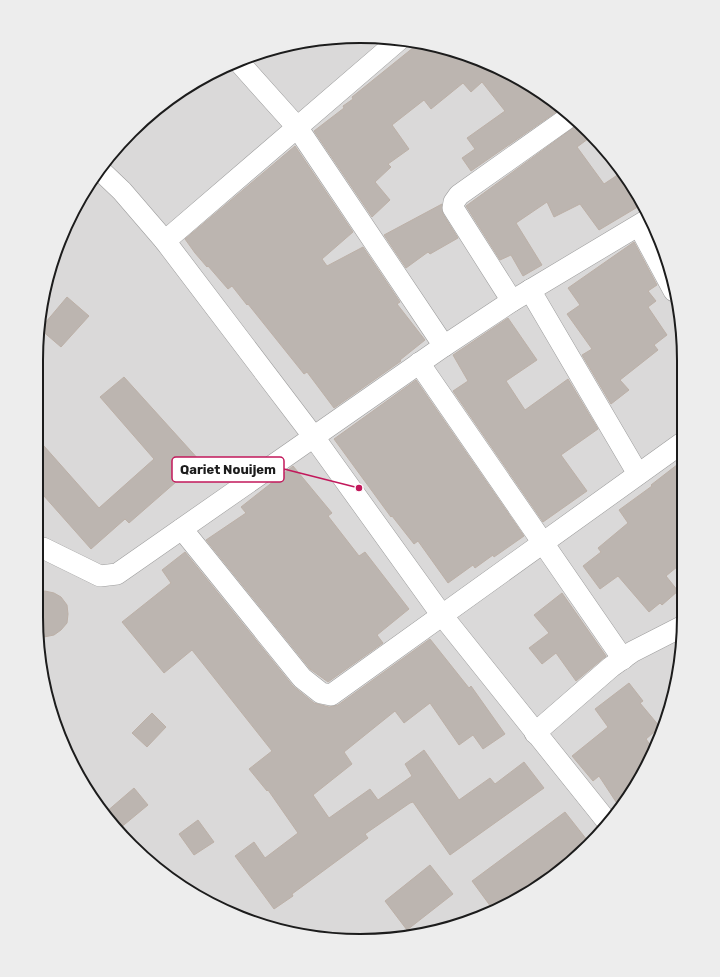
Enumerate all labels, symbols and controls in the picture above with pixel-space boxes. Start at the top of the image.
callout: Qariet Nouijem [172,457,284,482]
text: Qariet Nouijem [180,462,276,477]

